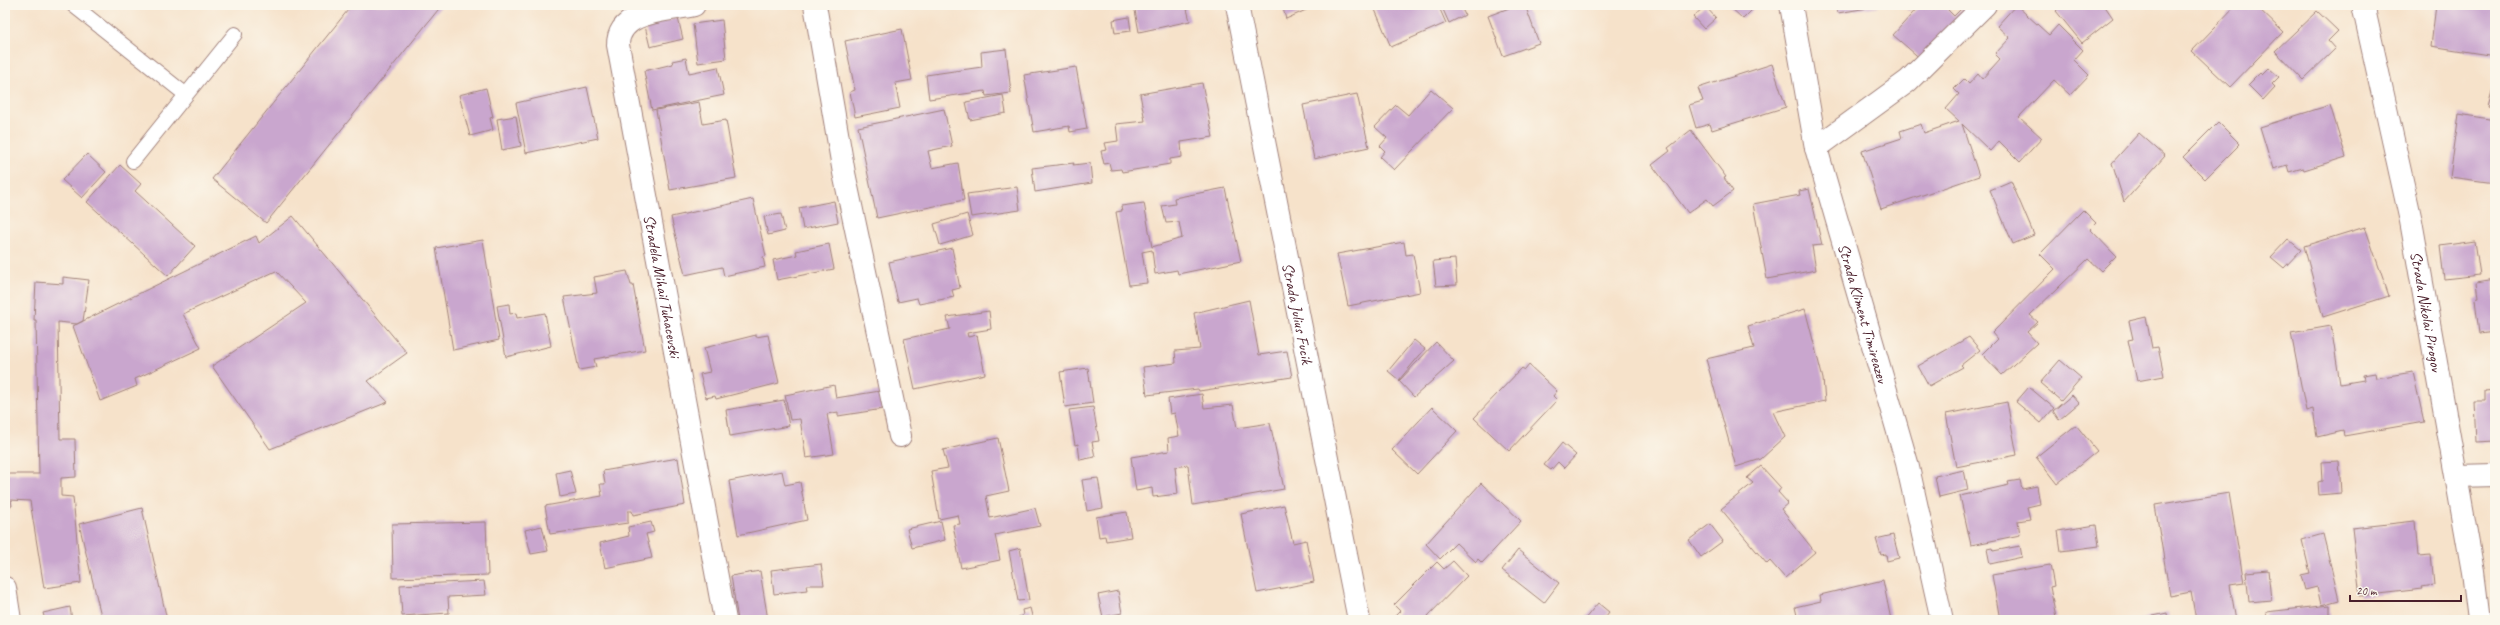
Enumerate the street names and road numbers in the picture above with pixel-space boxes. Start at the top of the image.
street label: Stradela Mihail Tuhacevski [639,213,685,361]
street label: Strada Kliment Timireazev [1833,241,1893,387]
street label: Strada Nikolai Pirogov [2406,250,2447,375]
street label: Strada Julius Fucik [1277,261,1317,367]

